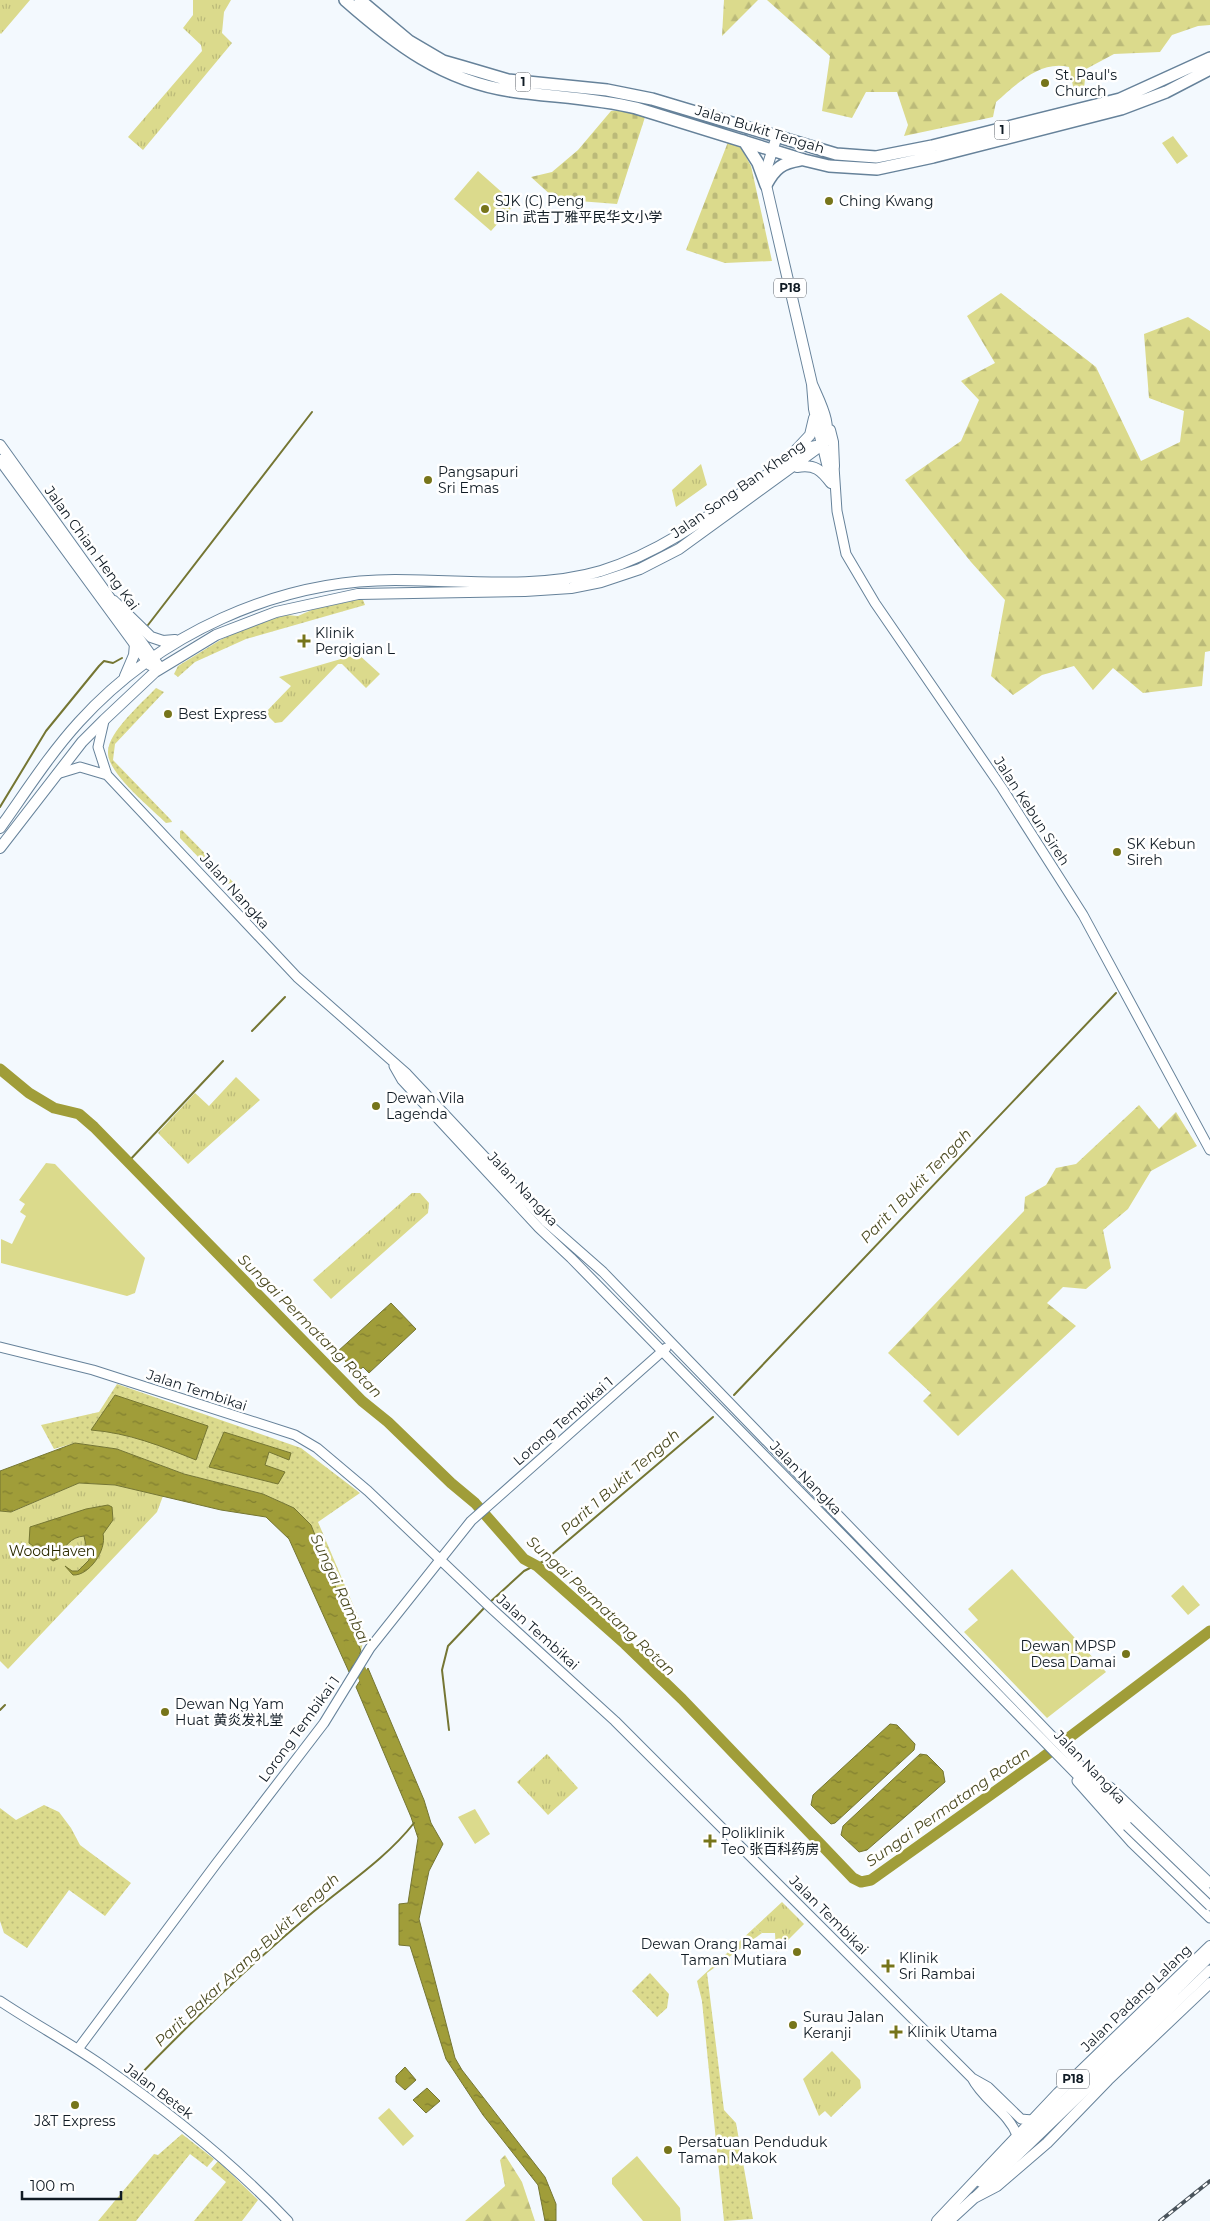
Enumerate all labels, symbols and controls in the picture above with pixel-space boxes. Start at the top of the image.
place label: St. Paul's Church [1055,66,1117,100]
road number: 1 [516,72,530,91]
marker: St. Paul's Church [1039,77,1051,89]
street label: Jalan Bukit Tengah [692,100,827,157]
road number: 1 [994,120,1010,140]
place label: SJK (C) Peng Bin 武吉丁雅平民华文小学 [495,192,662,226]
place label: Ching Kwang [839,192,934,210]
marker: Ching Kwang [823,195,835,207]
marker: SJK (C) Peng Bin 武吉丁雅平民华文小学 [479,203,491,215]
road number: P18 [774,278,806,298]
street label: Jalan Song Ban Kheng [667,436,808,543]
place label: Pangsapuri Sri Emas [438,463,518,497]
marker: Pangsapuri Sri Emas [422,474,434,486]
street label: Jalan Chian Heng Kai [40,481,143,614]
place label: Klinik Pergigian L [315,624,396,658]
marker: Klinik Pergigian L [297,634,311,648]
place label: Best Express [178,705,267,723]
marker: Best Express [162,708,174,720]
street label: Jalan Kebun Sireh [990,752,1074,869]
place label: SK Kebun Sireh [1127,835,1196,869]
marker: SK Kebun Sireh [1111,846,1123,858]
street label: Jalan Nangka [196,849,274,933]
place label: Dewan Vila Lagenda [386,1089,465,1123]
marker: Dewan Vila Lagenda [370,1100,382,1112]
water label: Parit 1 Bukit Tengah [856,1124,975,1247]
street label: Jalan Nangka [483,1147,562,1230]
water label: Sungai Permatang Rotan [234,1250,386,1402]
street label: Jalan Tembikai [144,1365,249,1415]
street label: Lorong Tembikai 1 [509,1373,617,1469]
water label: Parit 1 Bukit Tengah [556,1425,683,1539]
street label: Jalan Nangka [766,1437,846,1519]
water label: Sungai Rambai [307,1531,375,1648]
water label: Sungai Permatang Rotan [523,1532,680,1679]
park label: WoodHaven [9,1542,95,1560]
street label: Jalan Tembikai [492,1590,583,1674]
place label: Dewan MPSP Desa Damai [1021,1637,1116,1671]
marker: Dewan MPSP Desa Damai [1120,1648,1132,1660]
street label: Lorong Tembikai 1 [254,1672,344,1786]
place label: Dewan Ng Yam Huat 黄炎发礼堂 [175,1695,284,1729]
marker: Dewan Ng Yam Huat 黄炎发礼堂 [159,1706,171,1718]
street label: Jalan Nangka [1050,1726,1130,1808]
water label: Sungai Permatang Rotan [862,1743,1034,1871]
place label: Poliklinik Teo 张百科药房 [721,1824,819,1858]
marker: Poliklinik Teo 张百科药房 [703,1834,717,1848]
water label: Parit Bakar Arang-Bukit Tengah [150,1869,343,2050]
street label: Jalan Tembikai [785,1871,872,1958]
place label: Dewan Orang Ramai Taman Mutiara [641,1935,787,1969]
street label: Jalan Padang Lalang [1076,1941,1195,2056]
marker: Dewan Orang Ramai Taman Mutiara [791,1946,803,1958]
place label: Klinik Sri Rambai [899,1949,975,1983]
marker: Klinik Sri Rambai [881,1959,895,1973]
place label: Surau Jalan Keranji [803,2008,884,2042]
marker: Surau Jalan Keranji [787,2019,799,2031]
place label: Klinik Utama [907,2023,998,2041]
marker: Klinik Utama [889,2025,903,2039]
street label: Jalan Betek [120,2059,198,2123]
road number: P18 [1057,2070,1089,2088]
marker: J&T Express [69,2099,81,2111]
place label: J&T Express [33,2112,116,2130]
place label: Persatuan Penduduk Taman Makok [678,2133,828,2167]
marker: Persatuan Penduduk Taman Makok [662,2144,674,2156]
scale bar [22,2168,121,2200]
text: 100 m [30,2176,75,2195]

